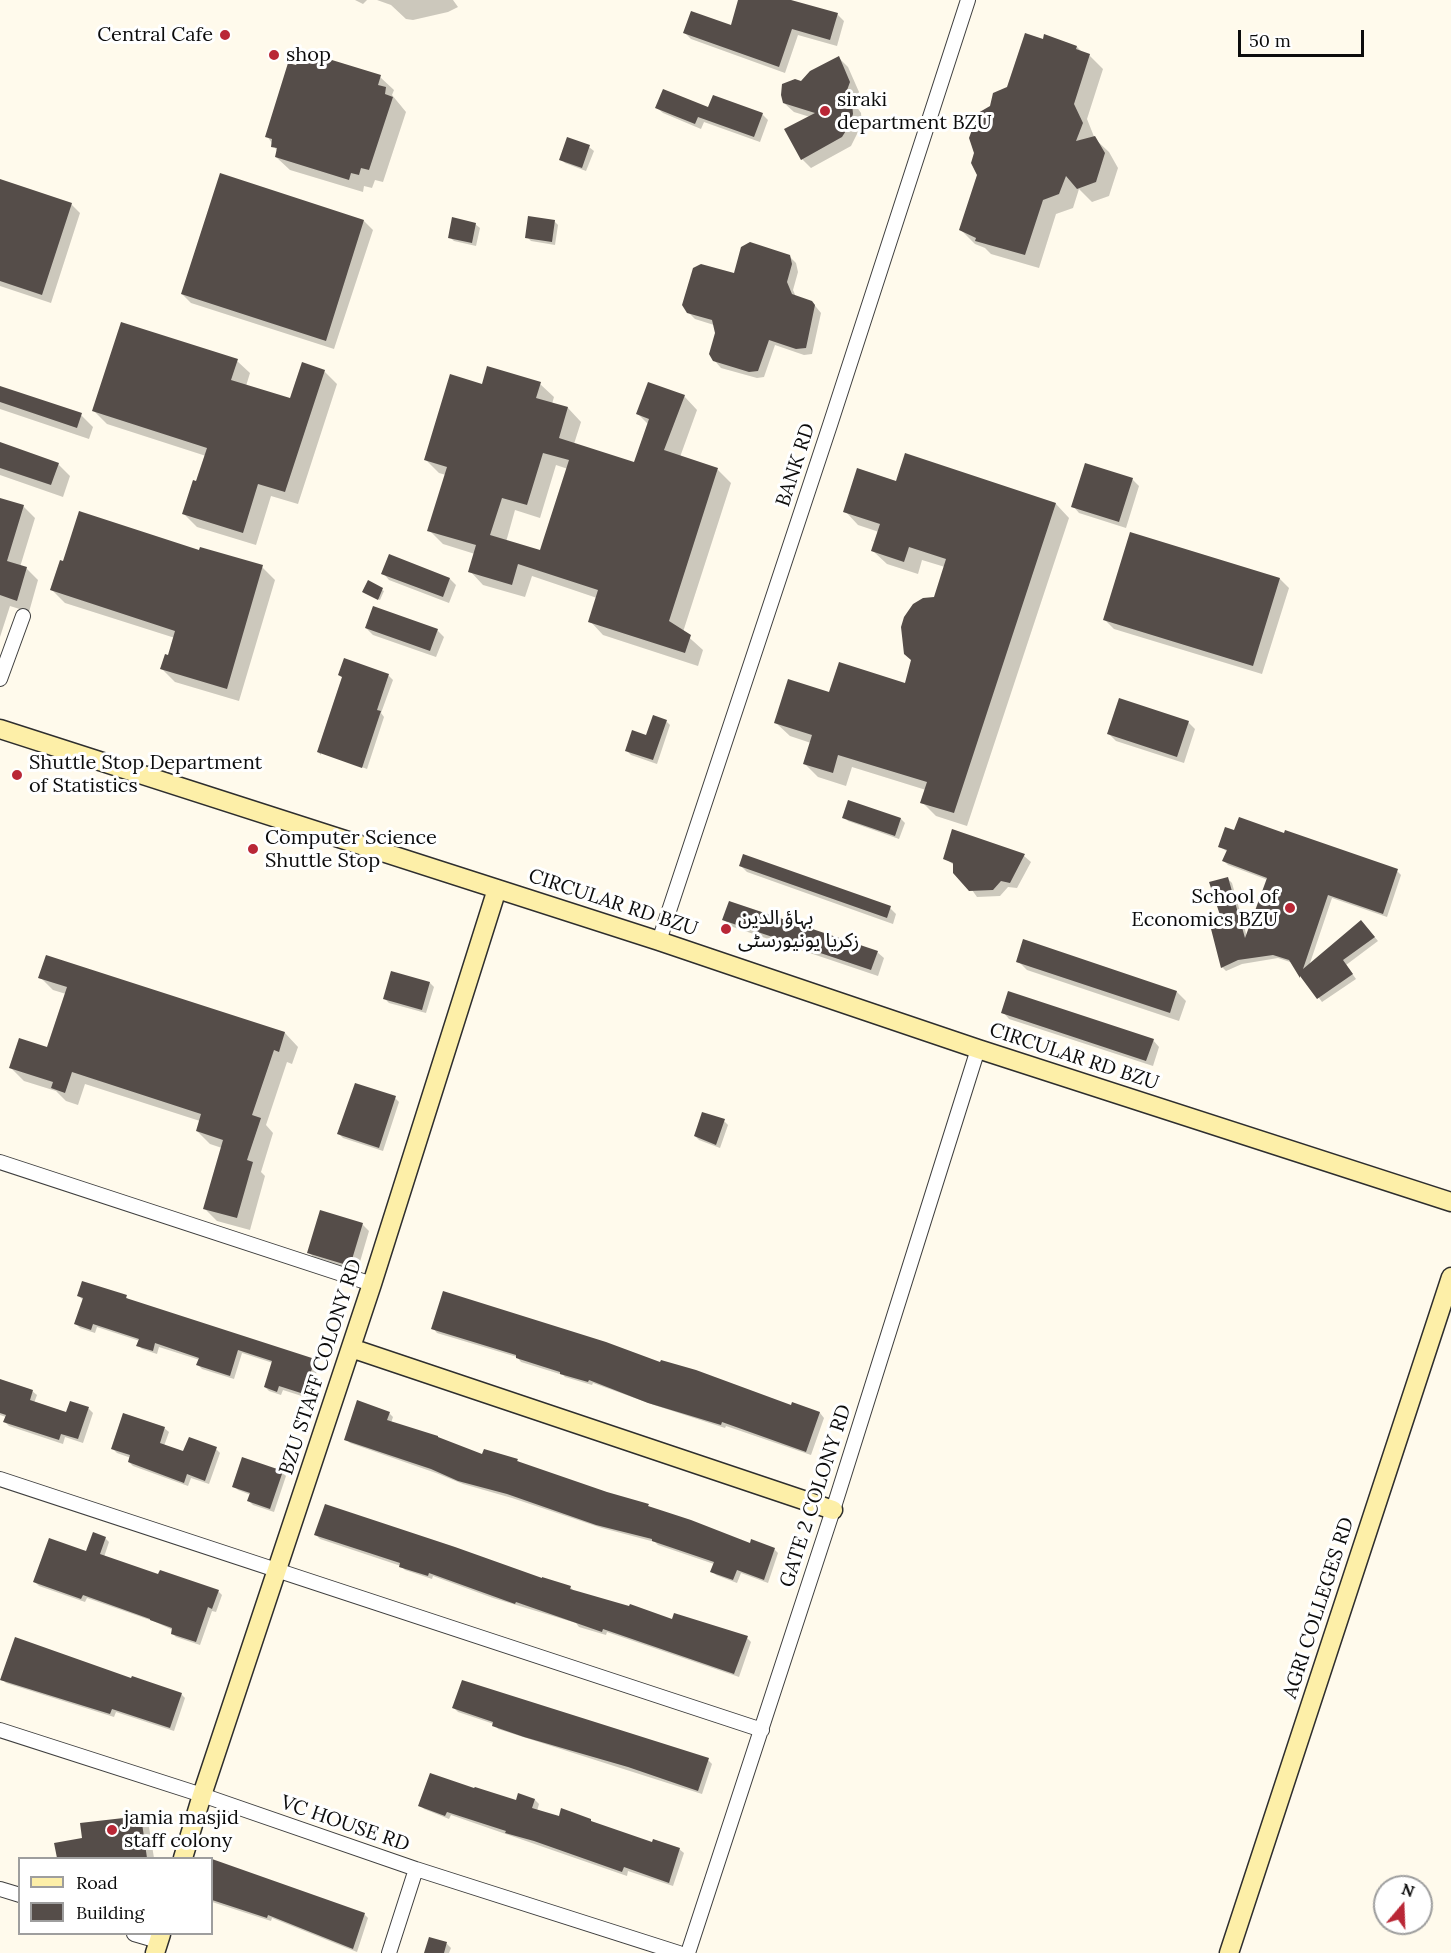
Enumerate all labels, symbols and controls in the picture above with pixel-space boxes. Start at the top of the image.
scale bar [1241,18,1367,56]
place label: Central Cafe [97,23,213,47]
marker: Central Cafe [218,28,232,42]
text: 50 m [1249,29,1291,52]
place label: shop [286,43,331,67]
marker: shop [267,48,281,62]
place label: siraki department BZU [837,88,992,135]
marker: siraki department BZU [818,104,832,118]
street label: BANK RD [771,420,821,510]
place label: Shuttle Stop Department of Statistics [29,751,262,798]
marker: Shuttle Stop Department of Statistics [10,768,24,782]
place label: Computer Science Shuttle Stop [265,826,437,873]
marker: Computer Science Shuttle Stop [246,842,260,856]
street label: CIRCULAR RD BZU [525,864,701,942]
place label: School of Economics BZU [1131,885,1278,932]
marker: School of Economics BZU [1283,901,1297,915]
place label: بہاؤ الدین زکریا یونیورسٹی [738,906,859,953]
marker: بہاؤ الدین زکریا یونیورسٹی [719,922,733,936]
street label: CIRCULAR RD BZU [986,1018,1162,1096]
street label: BZU STAFF COLONY RD [275,1256,367,1478]
street label: GATE 2 COLONY RD [775,1401,857,1591]
street label: AGRI COLLEGES RD [1278,1514,1360,1702]
street label: VC HOUSE RD [277,1791,413,1857]
place label: jamia masjid staff colony [124,1806,239,1853]
marker: jamia masjid staff colony [105,1823,119,1837]
legend [18,1857,213,1935]
text: Road [76,1871,118,1894]
north arrow [1373,1875,1433,1935]
text: N [1399,1878,1417,1901]
text: Building [76,1901,144,1924]

